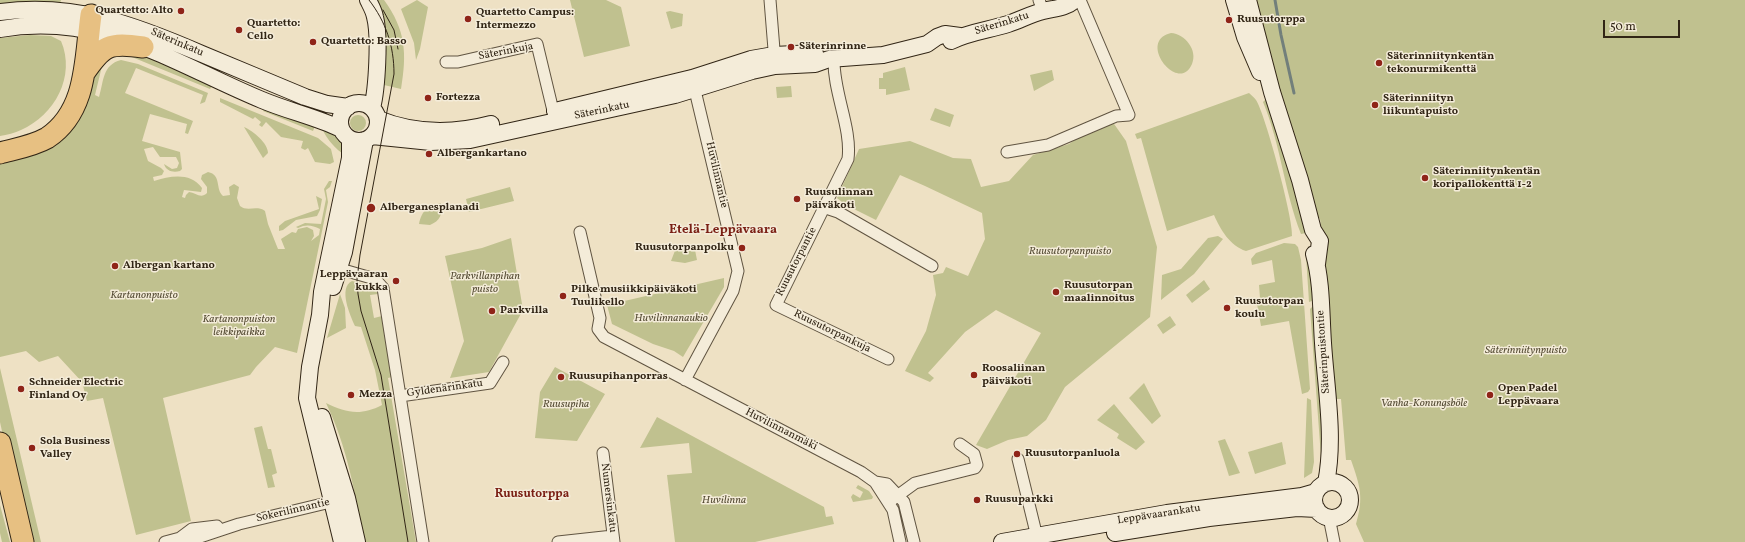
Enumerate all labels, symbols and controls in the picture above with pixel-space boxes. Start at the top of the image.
place label: Quartetto: Alto [95,4,173,18]
marker: Quartetto: Alto [176,6,186,16]
place label: Quartetto Campus: Intermezzo [476,6,574,32]
street label: Säterinkatu [973,9,1031,39]
scale bar [1605,12,1682,38]
place label: Ruusutorppa [1237,13,1305,27]
marker: Quartetto Campus: Intermezzo [463,14,473,24]
marker: Ruusutorppa [1224,15,1234,25]
place label: Quartetto: Cello [247,17,300,43]
text: 50 m [1610,19,1636,35]
marker: Quartetto: Cello [234,25,244,35]
street label: Säterinkatu [149,26,205,60]
place label: Quartetto: Basso [321,35,406,49]
marker: Quartetto: Basso [308,37,318,47]
street label: Säterinkuja [477,40,535,64]
place label: Säterinrinne [799,40,866,54]
marker: Säterinrinne [786,42,796,52]
place label: Säterinniitynkentän tekonurmikenttä [1387,50,1494,76]
marker: Säterinniitynkentän tekonurmikenttä [1374,58,1384,68]
place label: Fortezza [436,91,480,105]
place label: Säterinniityn liikuntapuisto [1383,92,1458,118]
marker: Fortezza [423,93,433,103]
street label: Säterinkatu [573,99,631,123]
marker: Säterinniityn liikuntapuisto [1370,100,1380,110]
street label: Huvilinnantie [702,141,730,209]
place label: Albergankartano [437,147,527,161]
marker: Albergankartano [424,149,434,159]
place label: Säterinniitynkentän koripallokenttä 1-2 [1433,165,1540,191]
marker: Säterinniitynkentän koripallokenttä 1-2 [1420,173,1430,183]
place label: Ruusulinnan päiväkoti [805,186,873,212]
marker: Ruusulinnan päiväkoti [792,194,802,204]
place label: Alberganesplanadi [380,201,479,215]
marker: Alberganesplanadi [365,202,377,214]
district label: Etelä-Leppävaara [669,223,777,239]
street label: Ruusutorpantie [774,225,820,299]
place label: Ruusutorpanpolku [635,241,734,255]
marker: Ruusutorpanpolku [737,243,747,253]
park label: Ruusutorpanpuisto [1029,245,1111,259]
place label: Albergan kartano [123,259,215,273]
marker: Albergan kartano [110,261,120,271]
place label: Leppävaaran kukka [320,268,388,294]
park label: Parkvillanpihan puisto [450,270,520,296]
marker: Leppävaaran kukka [391,276,401,286]
place label: Ruusutorpan maalinnoitus [1064,279,1135,305]
place label: Pilke musiikkipäiväkoti Tuulikello [571,283,697,309]
marker: Ruusutorpan maalinnoitus [1051,287,1061,297]
park label: Kartanonpuisto [110,289,178,303]
marker: Pilke musiikkipäiväkoti Tuulikello [558,291,568,301]
place label: Ruusutorpan koulu [1235,295,1304,321]
marker: Ruusutorpan koulu [1222,303,1232,313]
place label: Parkvilla [500,304,548,318]
marker: Parkvilla [487,306,497,316]
street label: Ruusutorpankuja [791,308,873,356]
street label: Säterinpuistontie [1314,310,1334,394]
park label: Huvilinnanaukio [634,312,708,326]
park label: Kartanonpuiston leikkipaikka [202,313,276,339]
park label: Säterinniitynpuisto [1485,344,1567,358]
place label: Roosaliinan päiväkoti [982,362,1045,388]
place label: Ruusupihanporras [569,370,668,384]
marker: Roosaliinan päiväkoti [969,370,979,380]
marker: Ruusupihanporras [556,372,566,382]
place label: Schneider Electric Finland Oy [29,376,123,402]
street label: Gyldenärinkatu [406,377,484,401]
place label: Open Padel Leppävaara [1498,382,1559,408]
marker: Schneider Electric Finland Oy [16,384,26,394]
place label: Mezza [359,388,392,402]
marker: Mezza [346,390,356,400]
marker: Open Padel Leppävaara [1485,390,1495,400]
park label: Vanha-Konungsböle [1381,397,1467,411]
park label: Ruusupiha [543,398,589,412]
street label: Huvilinnanmäki [743,406,819,454]
place label: Sola Business Valley [40,435,110,461]
marker: Sola Business Valley [27,443,37,453]
place label: Ruusutorpanluola [1025,447,1120,461]
marker: Ruusutorpanluola [1012,449,1022,459]
street label: Numersinkatu [597,463,619,533]
district label: Ruusutorppa [495,488,569,502]
place label: Ruusuparkki [985,493,1053,507]
park label: Huvilinna [702,494,746,508]
marker: Ruusuparkki [972,495,982,505]
street label: Sokerilinnantie [255,496,331,526]
street label: Leppävaarankatu [1117,502,1201,528]

